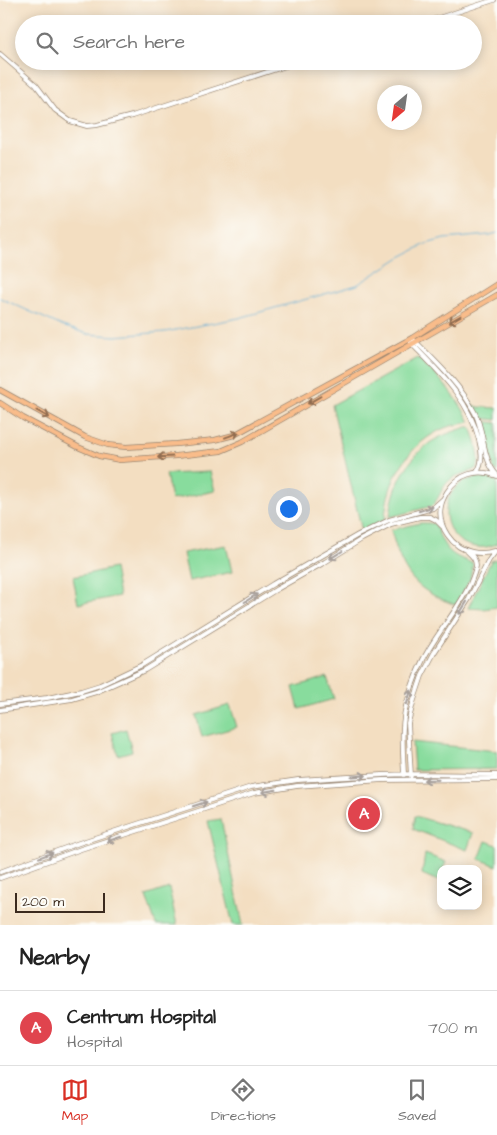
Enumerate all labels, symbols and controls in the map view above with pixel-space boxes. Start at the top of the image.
search box [15,15,482,70]
icon: search [33,29,61,57]
text: Search here [73,29,185,56]
north arrow [377,85,422,130]
one-way arrow [448,315,462,325]
one-way arrow [307,396,321,406]
one-way arrow [35,409,49,419]
one-way arrow [223,430,239,439]
one-way arrow [157,453,173,462]
your location [276,496,302,522]
one-way arrow [418,504,433,513]
one-way arrow [330,550,344,560]
one-way arrow [243,593,257,603]
one-way arrow [458,601,468,615]
one-way arrow [404,689,414,705]
one-way arrow [351,772,367,781]
one-way arrow [423,775,440,785]
one-way arrow [261,786,277,796]
pin: A [348,795,380,833]
one-way arrow [192,799,207,808]
one-way arrow [106,834,122,844]
one-way arrow [38,850,53,859]
map controls [437,865,482,910]
button: layers [437,865,482,910]
scale bar [15,890,105,913]
text: 200 m [22,892,64,912]
text: Nearby [20,943,90,972]
text: Centrum Hospital [67,1004,216,1031]
text: A [31,1017,41,1039]
text: 700 m [428,1017,477,1039]
text: Hospital [67,1031,122,1053]
tab: Map [61,1076,89,1126]
tab: Directions [211,1076,276,1126]
tab: Saved [398,1076,436,1126]

